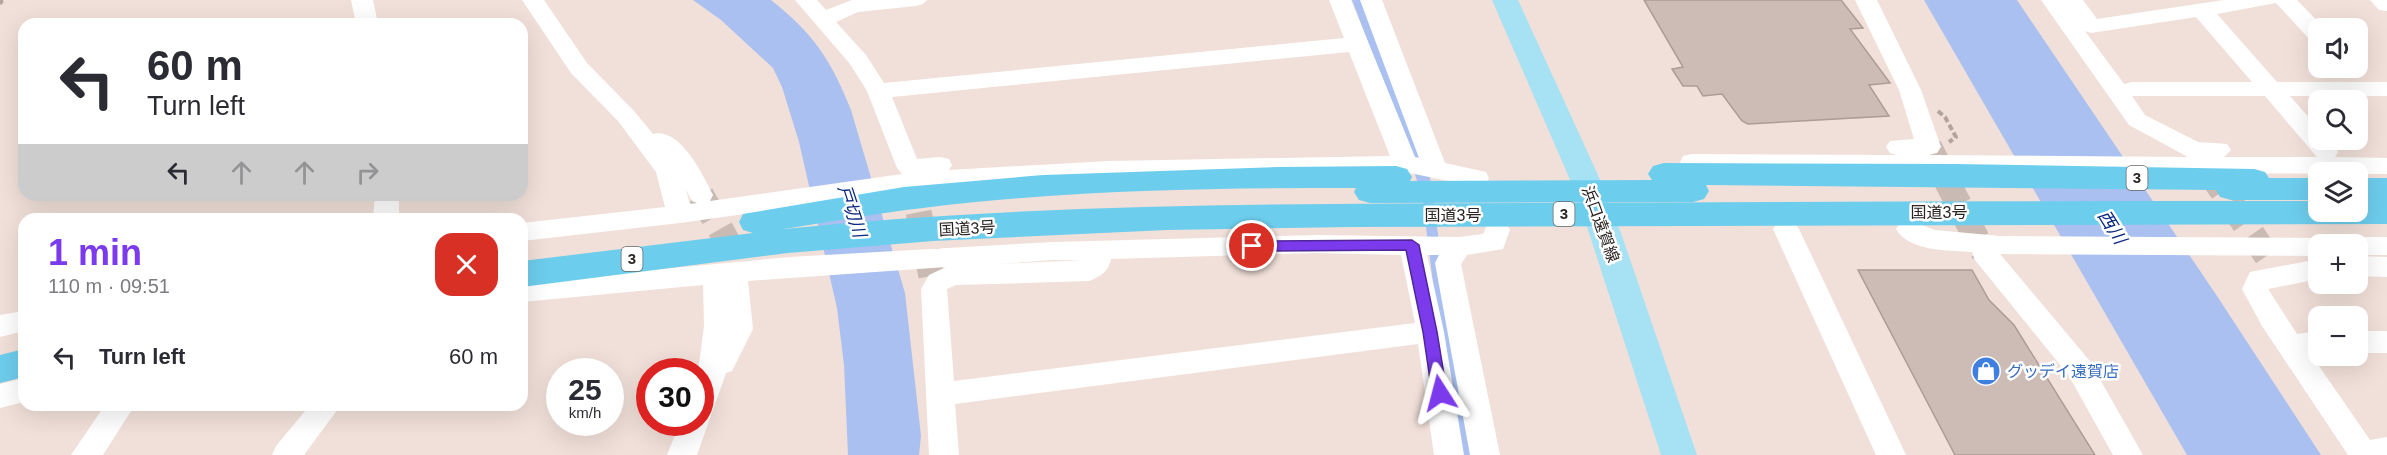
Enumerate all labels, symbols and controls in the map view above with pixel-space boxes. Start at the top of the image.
map controls [2308,18,2368,366]
button: sound [2308,18,2368,78]
icon: left [48,42,126,120]
text: 60 m [147,42,243,89]
button: search [2308,90,2368,150]
text: Turn left [147,91,245,121]
icon: left [162,156,195,189]
icon: ahead [225,156,258,189]
icon: ahead [288,156,321,189]
icon: right [351,156,384,189]
button: layers [2308,162,2368,222]
road number: 3 [2126,166,2148,190]
water label: 戸切川 [834,182,870,242]
street label: 浜口遠賀線 [1579,184,1622,265]
road number: 3 [1554,202,1574,226]
street label: 国道3号 [1911,204,1967,221]
water label: 西川 [2094,206,2131,249]
street label: 国道3号 [1425,207,1481,224]
street label: 国道3号 [938,219,996,238]
pin [1226,220,1277,271]
icon: arrive [1235,229,1268,262]
text: 1 min [48,232,142,273]
button: close [435,233,498,296]
button: + [2308,234,2368,294]
road number: 3 [622,247,642,271]
text: 110 m · 09:51 [48,275,170,297]
button: − [2308,306,2368,366]
icon: left [48,341,81,374]
text: Turn left [99,344,185,369]
text: 60 m [449,344,498,369]
shop icon: グッデイ遠賀店 [1970,355,2002,387]
speed limit sign: 30 [636,358,714,436]
position arrow [1408,361,1472,425]
place label: グッデイ遠賀店 [2007,363,2119,380]
text: 25 [568,373,602,406]
text: km/h [569,404,601,421]

